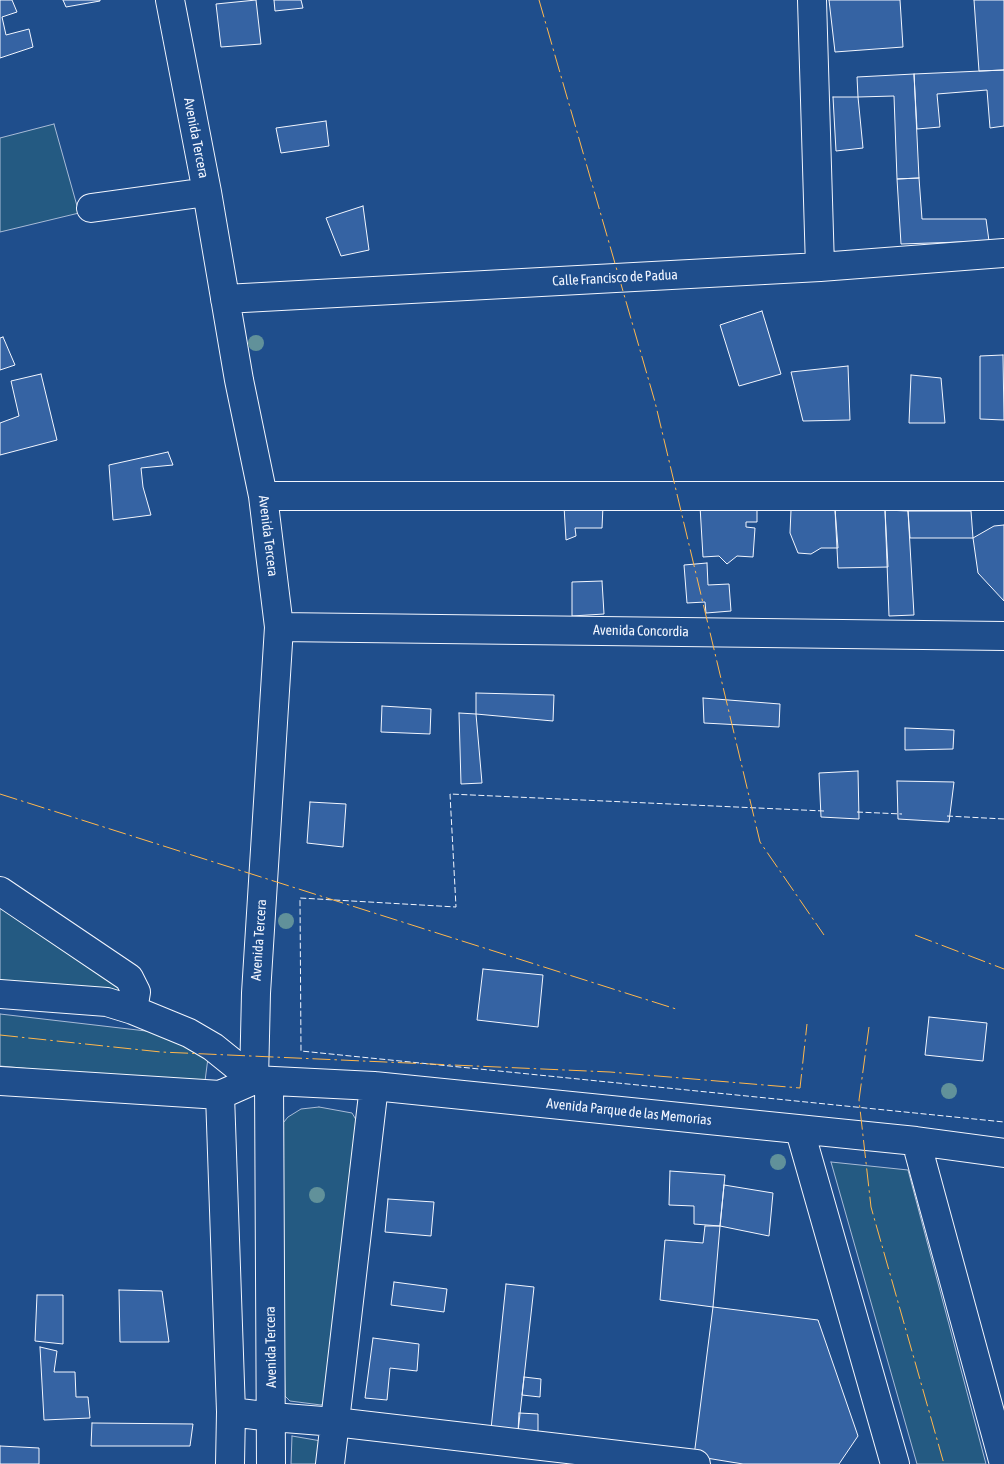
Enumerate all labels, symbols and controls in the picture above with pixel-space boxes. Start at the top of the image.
street label: Avenida Tercera [180,96,212,180]
street label: Calle Francisco de Padua [552,266,678,290]
street label: Avenida Tercera [255,494,281,578]
street label: Avenida Concordia [593,622,689,640]
street label: Avenida Tercera [248,899,270,981]
street label: Avenida Parque de las Memorias [546,1095,712,1129]
street label: Avenida Tercera [262,1306,280,1388]

